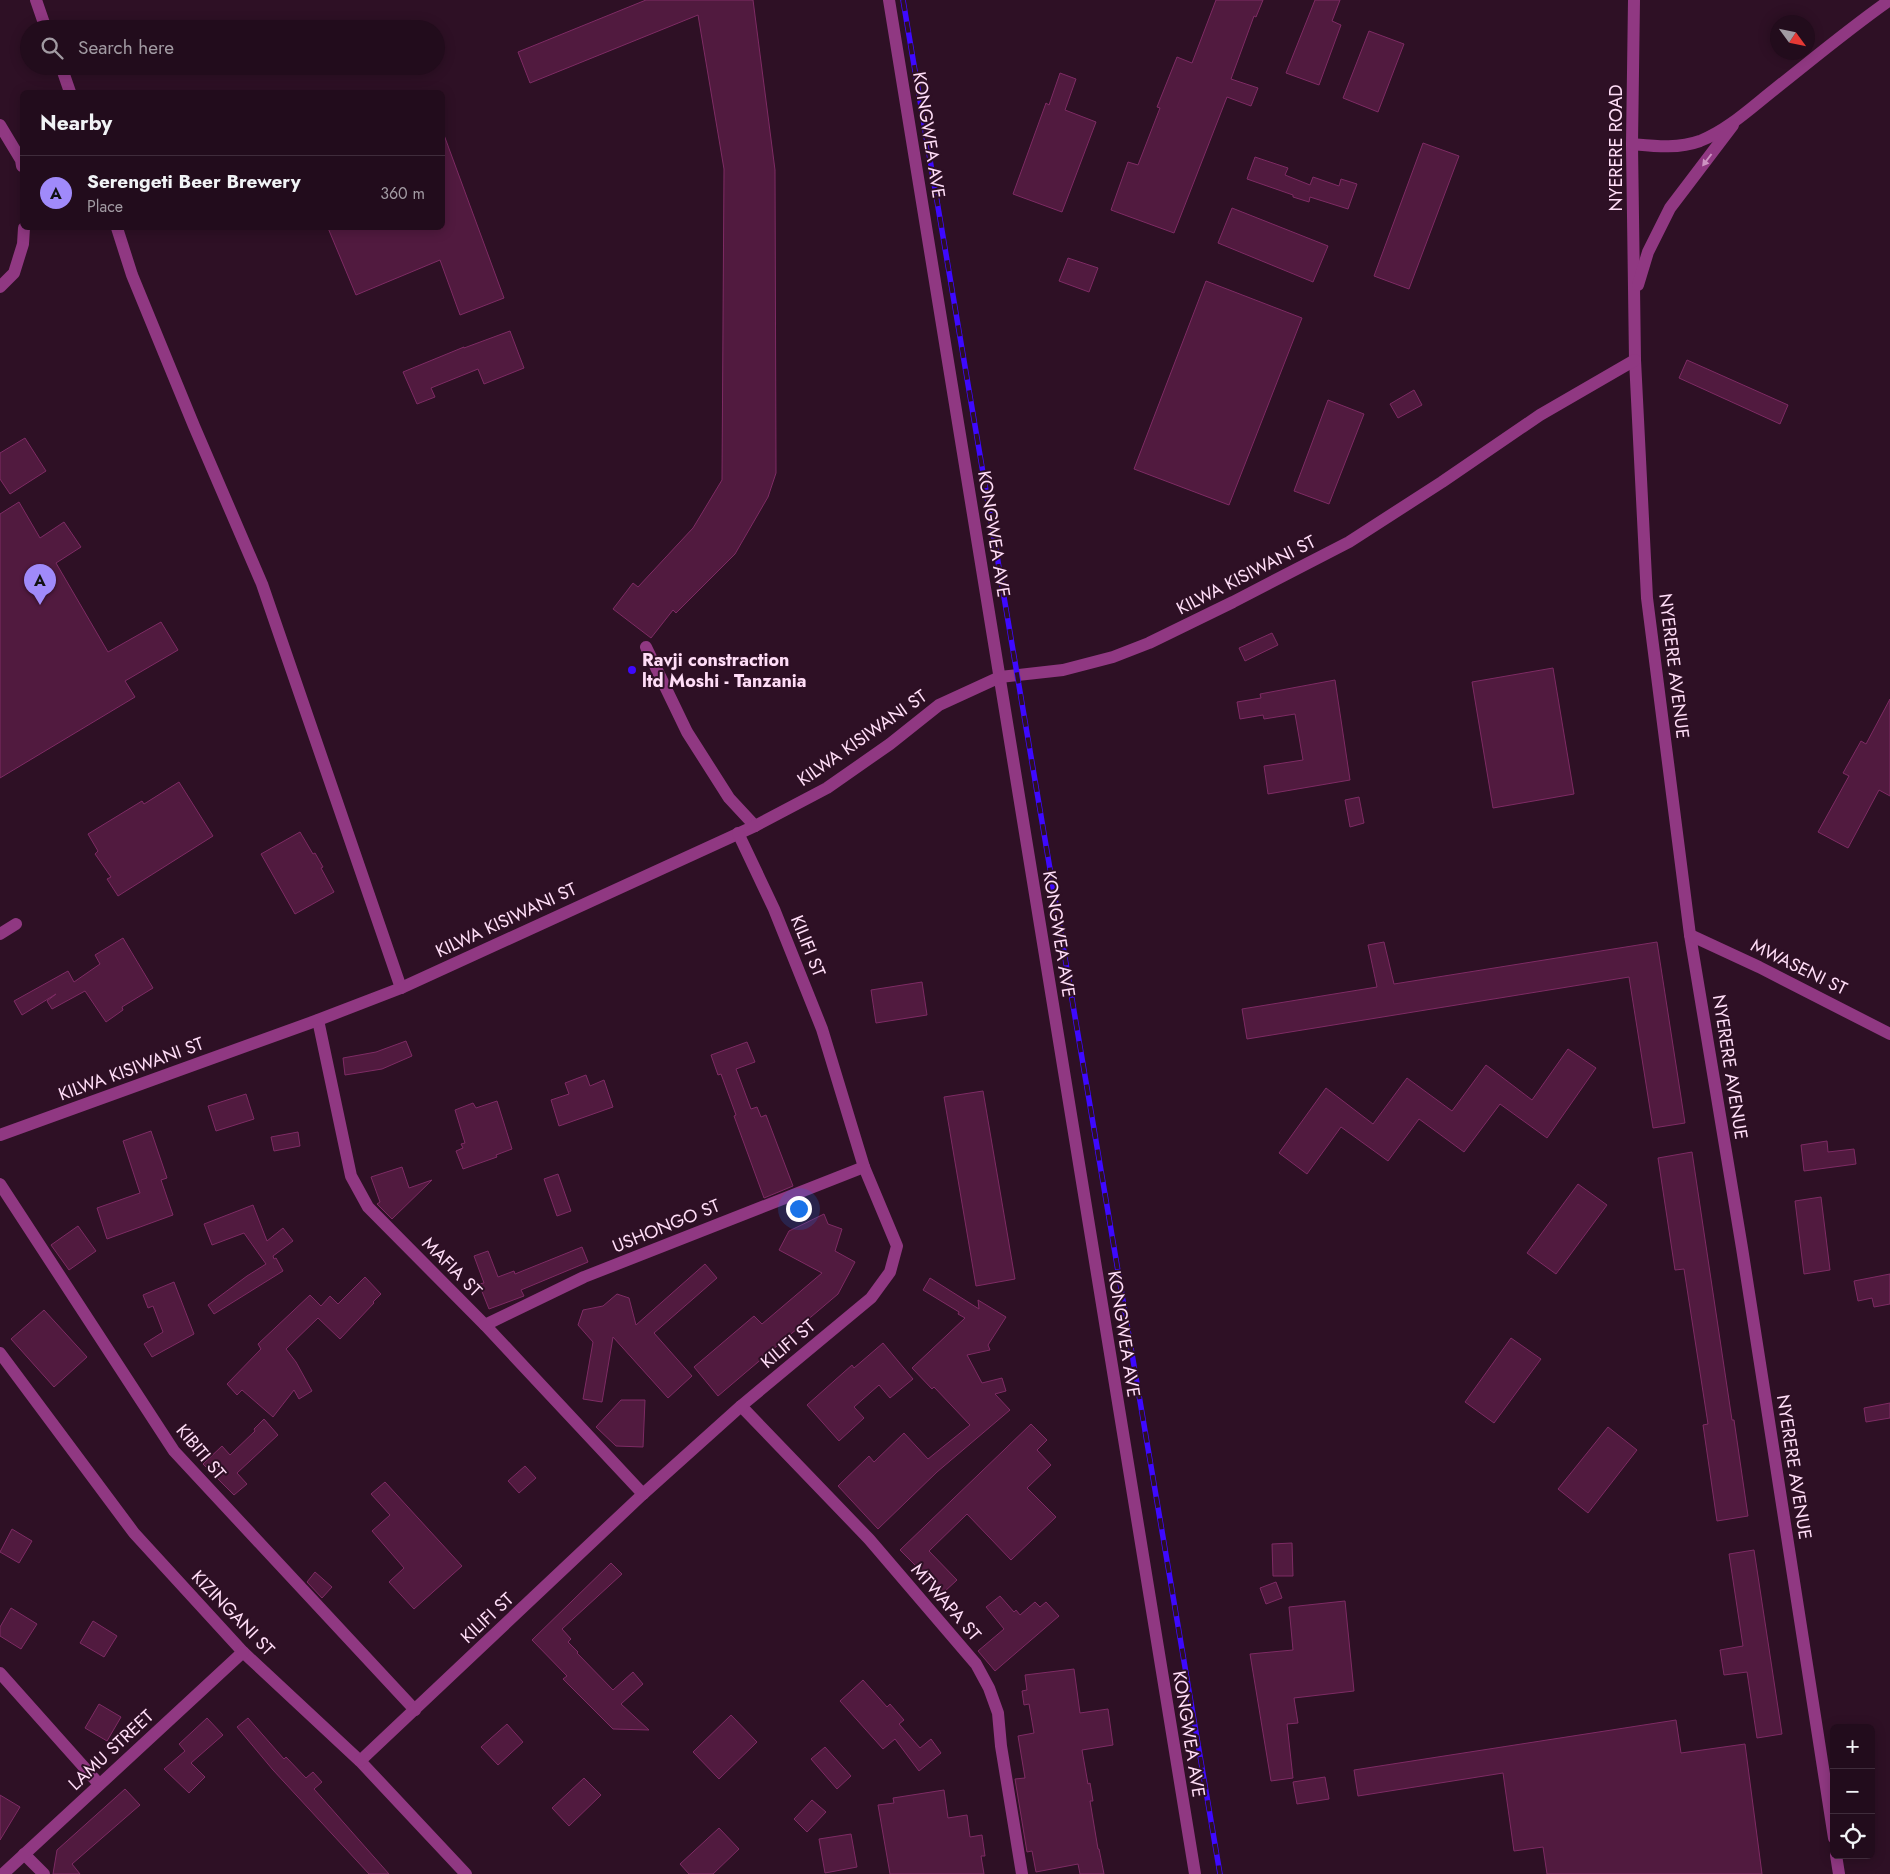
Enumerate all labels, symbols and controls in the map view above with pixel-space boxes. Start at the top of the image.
north arrow [1770,15,1815,60]
search box [20,20,445,75]
icon: search [38,34,66,62]
text: Search here [78,34,174,61]
street label: KONGWEA AVE [906,70,952,200]
street label: NYERERE ROAD [1603,84,1629,212]
text: Nearby [40,108,112,138]
one-way arrow [1701,153,1712,166]
text: Serengeti Beer Brewery [87,168,301,195]
text: A [50,182,62,205]
text: 360 m [380,182,425,205]
text: Place [87,195,123,218]
street label: KONGWEA AVE [971,469,1017,599]
street label: KILWA KISIWANI ST [1172,528,1321,621]
pin: A [24,564,56,605]
street label: NYERERE AVENUE [1652,592,1696,740]
place label: Ravji constraction ltd Moshi - Tanzania [642,647,806,694]
marker: Ravji constraction ltd Moshi - Tanzania [626,664,638,676]
street label: KILWA KISIWANI ST [792,683,933,793]
street label: KONGWEA AVE [1036,869,1082,999]
street label: KILWA KISIWANI ST [431,876,581,964]
street label: KILIFI ST [784,911,832,981]
street label: MWASENI ST [1746,932,1852,1002]
street label: NYERERE AVENUE [1706,993,1754,1141]
street label: KILWA KISIWANI ST [55,1030,208,1107]
street label: USHONGO ST [608,1192,724,1259]
your location [786,1196,812,1222]
street label: MAFIA ST [416,1231,488,1303]
street label: KONGWEA AVE [1101,1269,1147,1399]
street label: KILIFI ST [755,1313,821,1375]
street label: NYERERE AVENUE [1770,1393,1818,1541]
street label: KIBITI ST [170,1419,232,1486]
street label: MTWAPA ST [905,1557,988,1647]
street label: KIZINGANI ST [185,1564,281,1662]
street label: KILIFI ST [455,1586,520,1649]
street label: KONGWEA AVE [1166,1669,1212,1799]
street label: LAMU STREET [63,1703,160,1796]
map controls [1830,1724,1875,1859]
button: + [1830,1724,1875,1769]
button: − [1830,1769,1875,1814]
button: locate [1830,1814,1875,1859]

